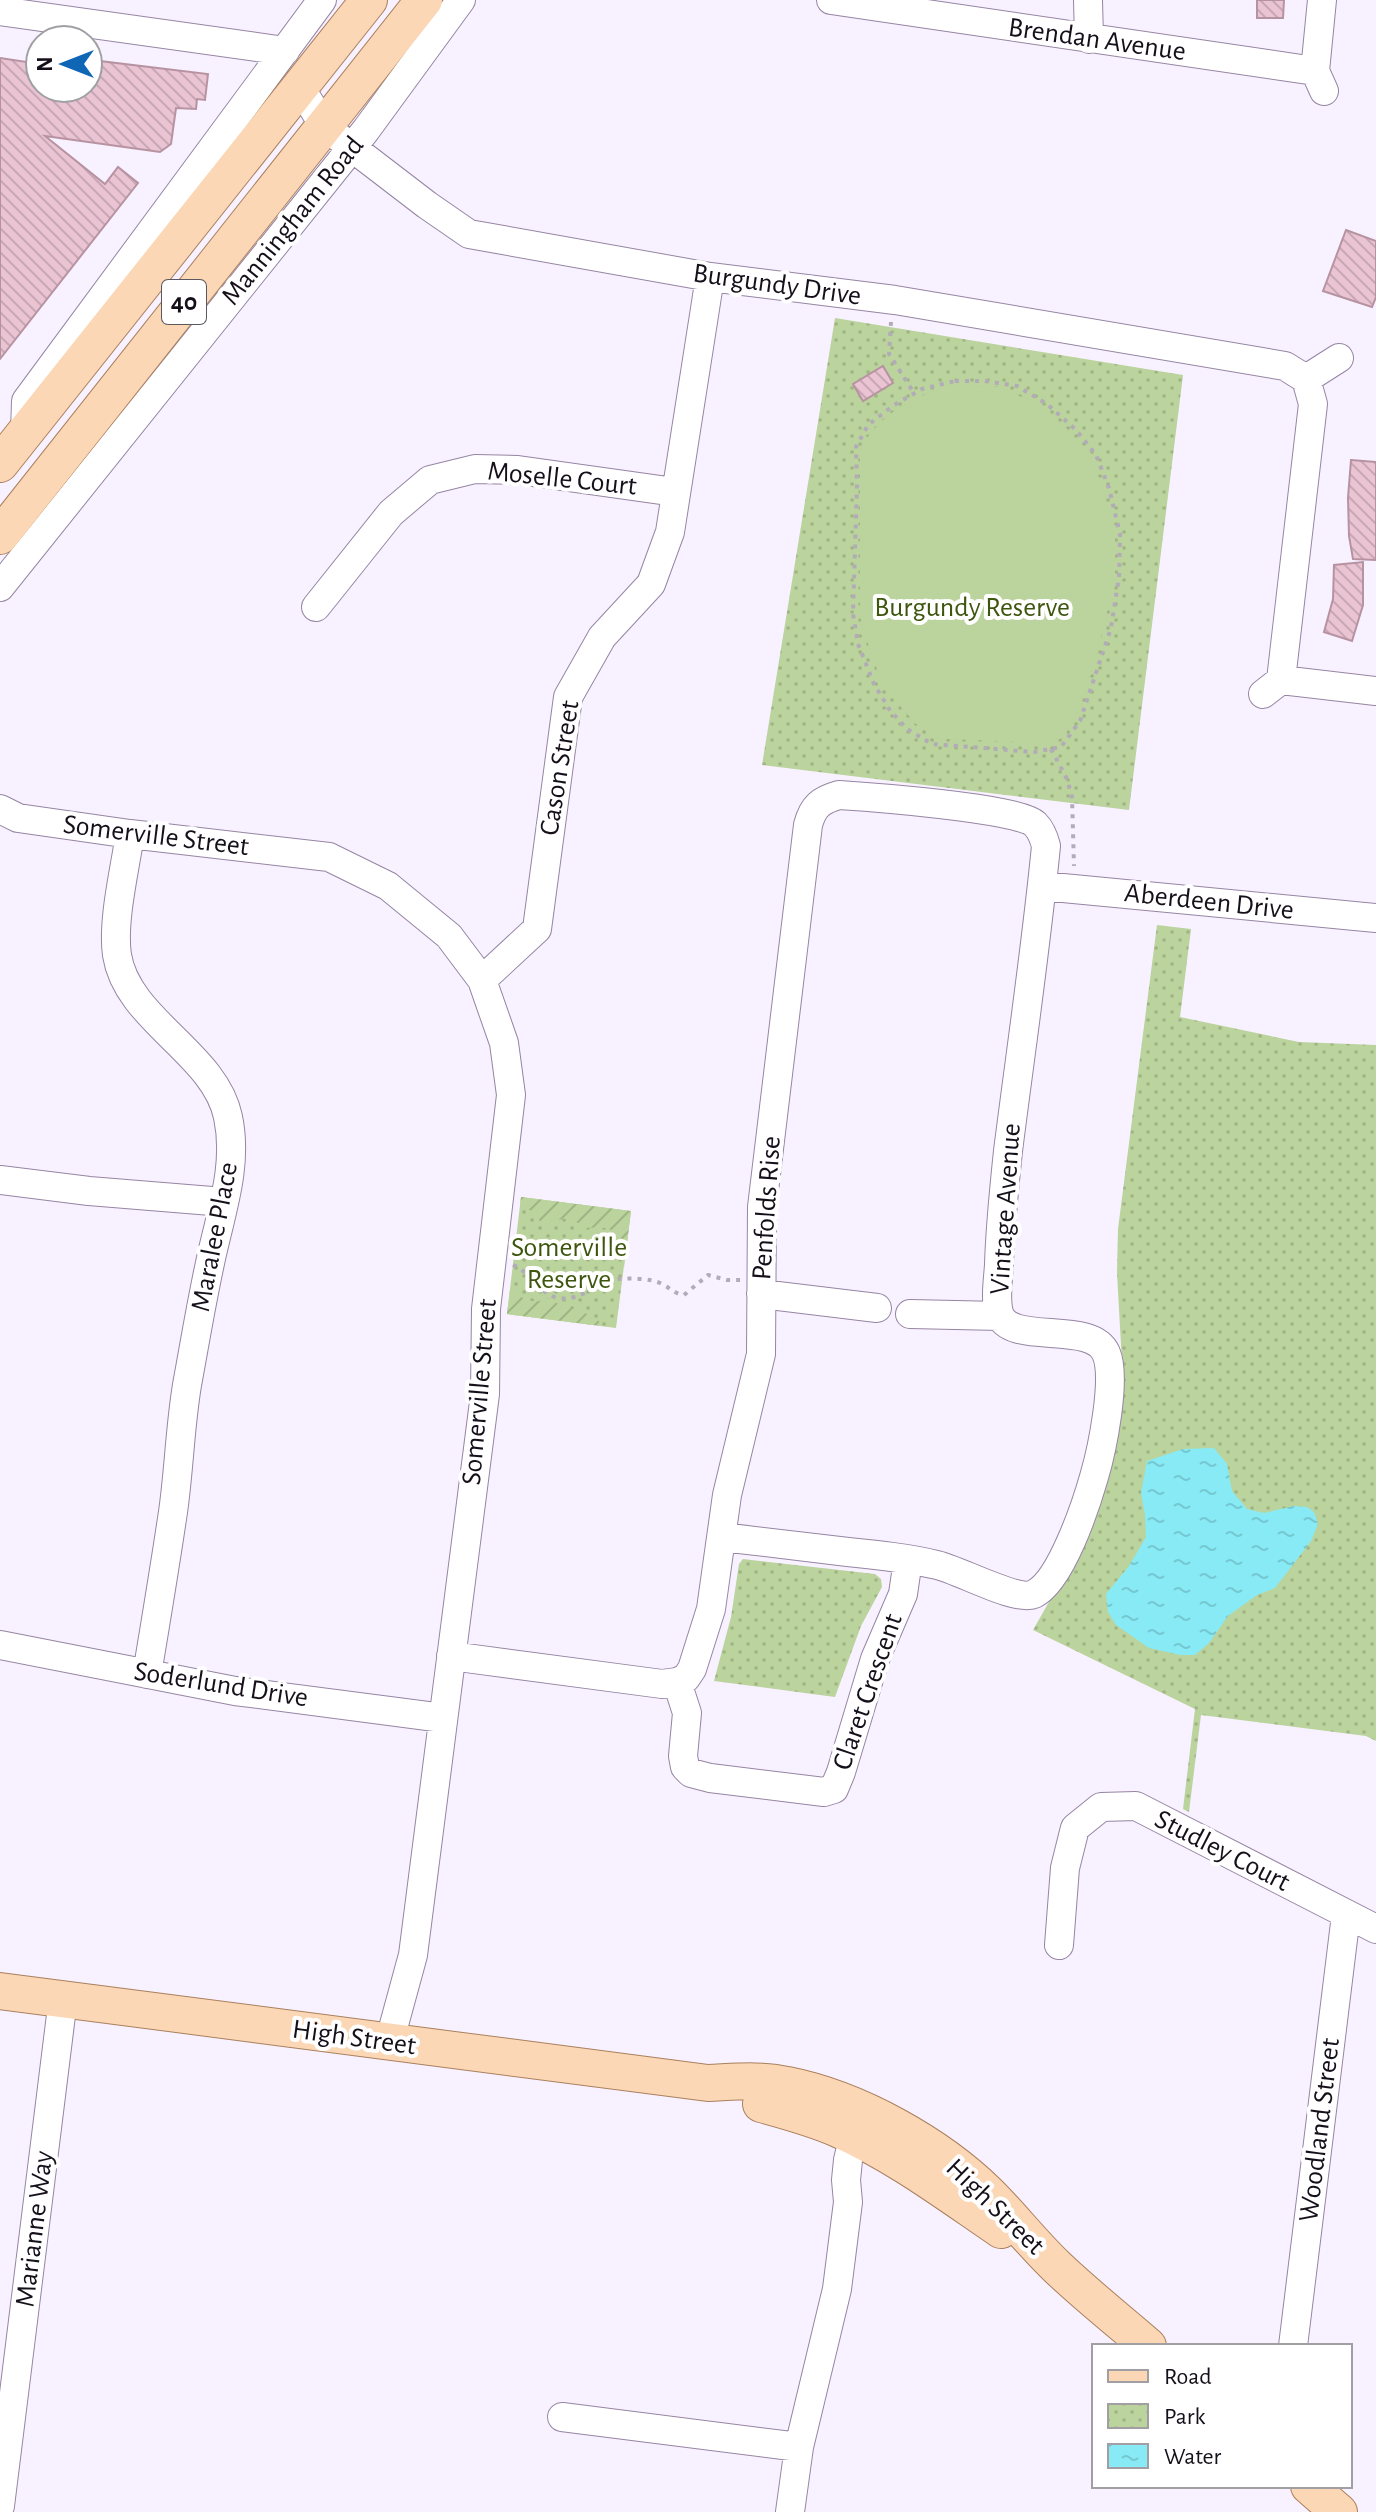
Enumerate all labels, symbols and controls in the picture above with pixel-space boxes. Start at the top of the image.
street label: Brendan Avenue [1006,14,1188,66]
north arrow [24,24,104,104]
text: N [34,56,56,72]
street label: Manningham Road [217,131,369,311]
street label: Burgundy Drive [691,259,863,311]
road number: 40 [162,280,206,324]
street label: Moselle Court [486,457,638,501]
park label: Burgundy Reserve [874,594,1070,622]
street label: Cason Street [536,698,584,838]
street label: Somerville Street [62,811,250,861]
street label: Aberdeen Drive [1123,879,1295,925]
street label: Vintage Avenue [986,1122,1026,1296]
street label: Penfolds Rise [748,1135,786,1281]
street label: Maralee Place [187,1160,243,1314]
park label: Somerville Reserve [511,1234,627,1294]
street label: Somerville Street [458,1298,502,1486]
street label: Claret Crescent [828,1610,908,1774]
street label: Soderlund Drive [132,1657,310,1713]
street label: Studley Court [1150,1805,1294,1897]
street label: High Street [290,2015,418,2061]
street label: Woodland Street [1295,2037,1345,2223]
street label: Marianne Way [12,2149,58,2309]
street label: High Street [940,2154,1050,2260]
legend [1092,2344,1352,2488]
text: Road [1164,2365,1212,2389]
text: Park [1164,2405,1205,2429]
text: Water [1164,2445,1222,2469]

